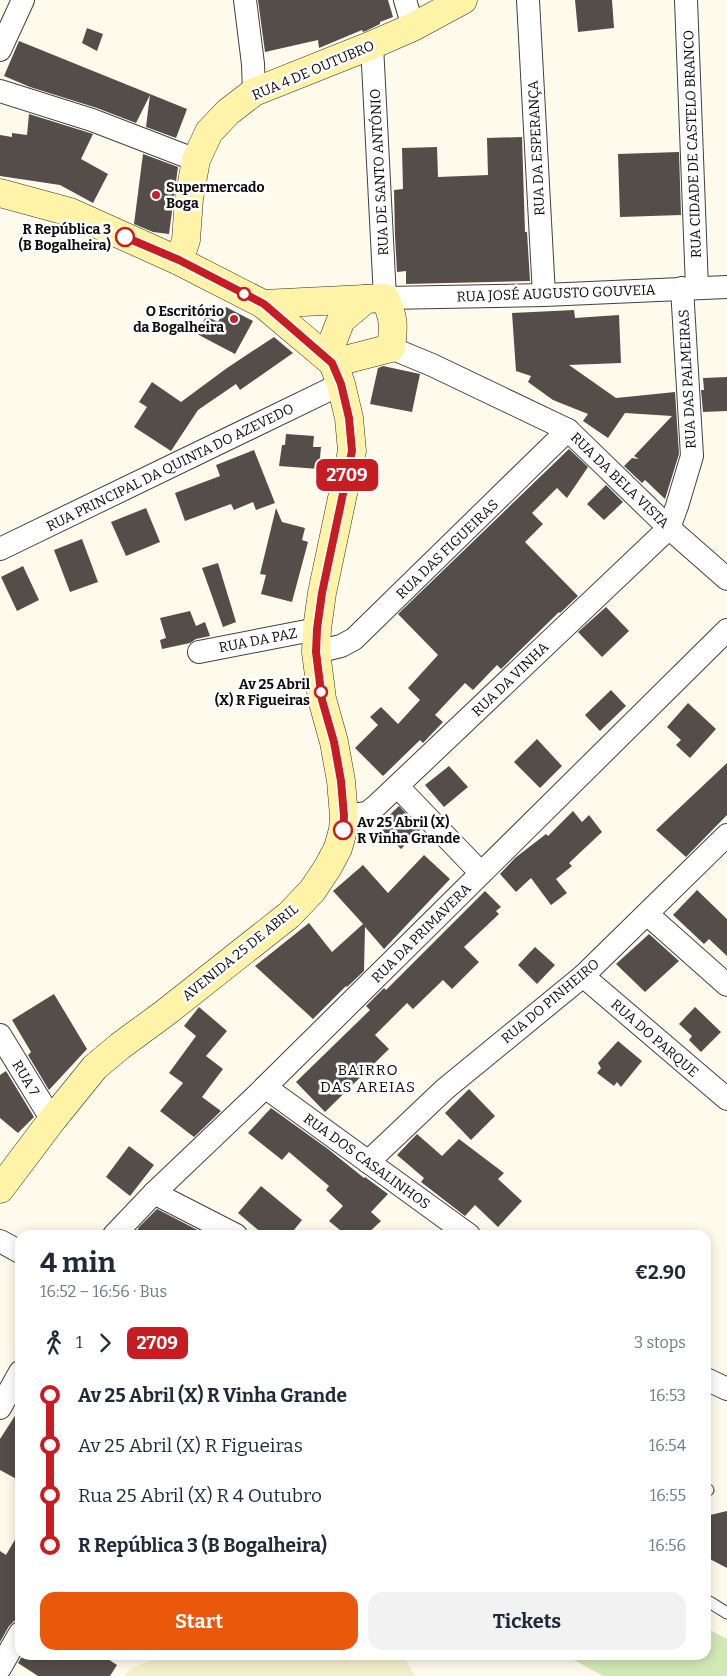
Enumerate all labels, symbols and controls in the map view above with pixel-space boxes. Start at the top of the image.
street label: RUA CIDADE DE CASTELO BRANCO [680,30,705,258]
street label: RUA 4 DE OUTUBRO [249,37,377,104]
street label: RUA DA ESPERANÇA [524,80,549,216]
street label: RUA DE SANTO ANTÓNIO [366,88,392,256]
place label: Supermercado Boga [166,179,265,212]
marker: Supermercado Boga [150,189,162,201]
place label: R República 3 (B Bogalheira) [18,221,111,254]
marker: R República 3 (B Bogalheira) [115,227,135,247]
street label: RUA JOSÉ AUGUSTO GOUVEIA [456,281,656,305]
unlabelled marker [237,287,251,301]
place label: O Escritório da Bogalheira [133,303,224,336]
street label: RUA DAS PALMEIRAS [675,309,700,449]
marker: O Escritório da Bogalheira [228,313,240,325]
street label: RUA PRINCIPAL DA QUINTA DO AZEVEDO [44,400,297,535]
street label: RUA DA BELA VISTA [567,429,672,532]
line badge: 2709 [312,459,382,491]
text: 2709 [326,464,368,486]
street label: RUA DAS FIGUEIRAS [393,496,502,603]
street label: RUA DA PAZ [217,625,299,656]
street label: RUA DA VINHA [469,639,552,720]
place label: Av 25 Abril (X) R Figueiras [215,676,311,709]
marker: Av 25 Abril (X) R Figueiras [314,685,328,699]
place label: Av 25 Abril (X) R Vinha Grande [357,813,461,847]
marker: Av 25 Abril (X) R Vinha Grande [333,820,353,840]
street label: RUA DA PRIMAVERA [368,880,475,987]
street label: AVENIDA 25 DE ABRIL [179,900,302,1004]
street label: RUA DO PINHEIRO [498,955,603,1047]
street label: RUA DO PARQUE [607,996,702,1081]
street label: RUA 7 [8,1057,43,1099]
district label: BAIRRO DAS AREIAS [320,1061,416,1096]
street label: RUA DOS CASALINHOS [300,1110,433,1213]
text: 4 min [40,1246,116,1279]
text: €2.90 [635,1261,686,1284]
text: 16:52 – 16:56 · Bus [40,1282,167,1301]
icon: walk [40,1329,68,1357]
icon: forward [91,1329,119,1357]
text: 2709 [137,1332,178,1354]
text: 1 [76,1333,83,1352]
text: 3 stops [634,1333,686,1352]
text: Av 25 Abril (X) R Vinha Grande [78,1384,347,1407]
text: 16:53 [649,1386,686,1405]
text: Av 25 Abril (X) R Figueiras [78,1434,303,1457]
text: 16:54 [649,1436,686,1455]
text: Rua 25 Abril (X) R 4 Outubro [78,1484,322,1507]
text: 16:55 [650,1486,686,1505]
text: R República 3 (B Bogalheira) [78,1534,327,1557]
text: 16:56 [649,1536,686,1555]
button: Start [40,1592,358,1650]
button: Tickets [368,1592,686,1650]

